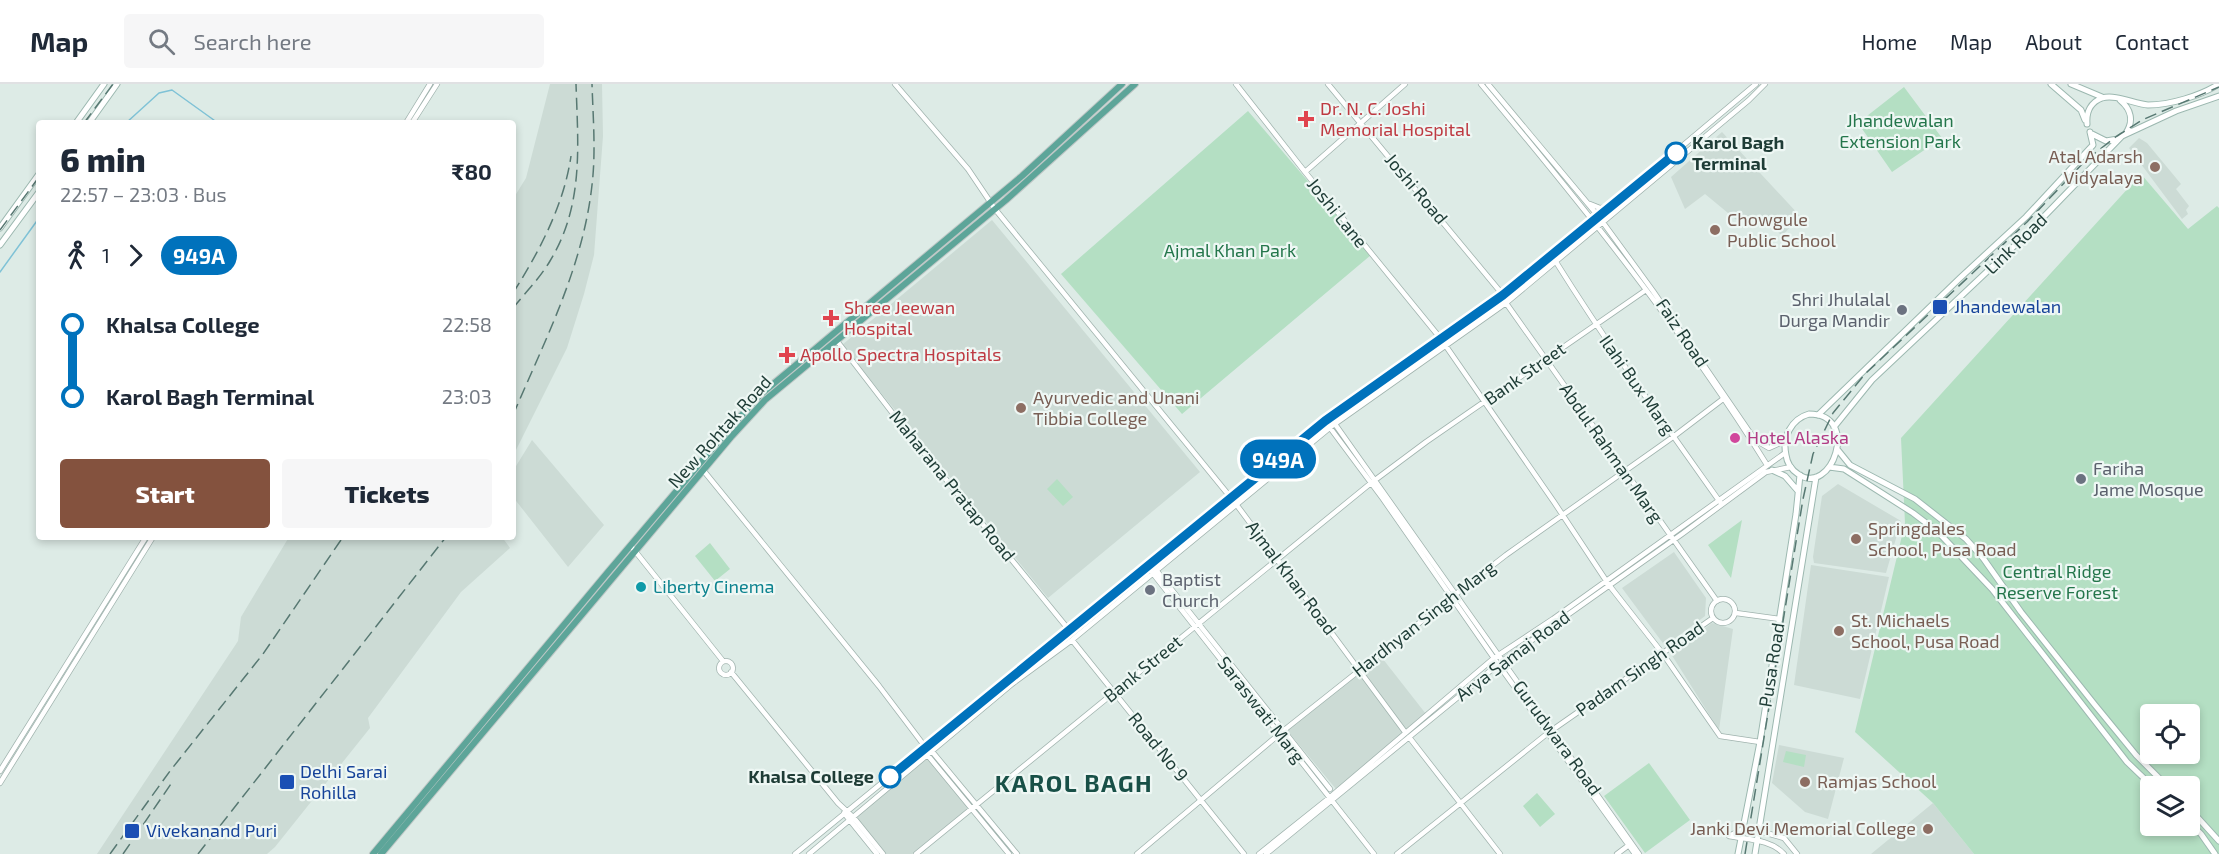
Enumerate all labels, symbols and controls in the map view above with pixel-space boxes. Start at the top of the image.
search box [124,14,544,68]
text: Map [30,24,88,58]
icon: search [145,25,178,58]
text: Search here [193,28,312,54]
text: Home [1861,29,1917,54]
text: Map [1950,29,1992,54]
text: About [2025,29,2082,54]
text: Contact [2115,29,2189,54]
place label: Dr. N. C. Joshi Memorial Hospital [1320,97,1471,140]
park label: Jhandewalan Extension Park [1839,109,1961,152]
marker: Dr. N. C. Joshi Memorial Hospital [1297,110,1315,128]
place label: Karol Bagh Terminal [1692,131,1784,174]
text: 6 min [60,139,146,179]
marker: Karol Bagh Terminal [1665,142,1687,164]
place label: Atal Adarsh Vidyalaya [2049,145,2143,188]
street label: Joshi Road [1381,148,1453,228]
text: ₹80 [451,158,492,184]
marker: Atal Adarsh Vidyalaya [2148,160,2162,174]
street label: Joshi Lane [1303,173,1373,252]
text: 22:57 – 23:03 · Bus [60,182,227,206]
place label: Chowgule Public School [1727,208,1837,251]
street label: Link Road [1979,208,2051,279]
marker: Chowgule Public School [1708,223,1722,237]
icon: walk [60,239,93,272]
icon: forward [119,239,152,272]
park label: Ajmal Khan Park [1164,239,1296,261]
text: 1 [102,243,110,267]
text: 949A [173,243,225,268]
place label: Shri Jhulalal Durga Mandir [1779,288,1891,331]
street label: Faiz Road [1652,294,1714,371]
place label: Jhandewalan [1954,295,2061,317]
place label: Shree Jeewan Hospital [844,296,955,339]
marker: Jhandewalan [1931,298,1949,316]
marker: Shri Jhulalal Durga Mandir [1895,303,1909,317]
marker: Shree Jeewan Hospital [822,309,840,327]
text: Khalsa College [106,311,260,337]
text: 22:58 [442,312,492,336]
street label: Ilahi Bux Marg [1595,330,1680,439]
street label: Bank Street [1479,337,1570,409]
place label: Apollo Spectra Hospitals [800,343,1001,365]
marker: Apollo Spectra Hospitals [778,346,796,364]
street label: New Rohtak Road [663,371,776,492]
street label: Abdul Rahman Marg [1555,378,1668,526]
text: Karol Bagh Terminal [106,383,314,409]
text: 23:03 [442,384,492,408]
place label: Ayurvedic and Unani Tibbia College [1033,386,1199,429]
marker: Ayurvedic and Unani Tibbia College [1014,401,1028,415]
street label: Maharana Pratap Road [885,405,1020,565]
place label: Hotel Alaska [1747,426,1849,448]
marker: Hotel Alaska [1728,431,1742,445]
line badge: 949A [1236,440,1320,478]
text: 949A [1252,447,1304,472]
place label: Fariha Jame Mosque [2093,457,2204,500]
button: Start [60,459,270,528]
button: Tickets [282,459,492,528]
marker: Fariha Jame Mosque [2074,472,2088,486]
street label: Ajmal Khan Road [1242,516,1342,639]
place label: Springdales School, Pusa Road [1868,517,2017,560]
marker: Springdales School, Pusa Road [1849,532,1863,546]
street label: Hardhyan Singh Marg [1347,555,1499,681]
park label: Central Ridge Reserve Forest [1996,560,2118,603]
place label: Baptist Church [1162,568,1221,611]
place label: Liberty Cinema [653,575,774,597]
marker: Liberty Cinema [634,580,648,594]
marker: Baptist Church [1143,583,1157,597]
street label: Arya Samaj Road [1451,605,1574,705]
place label: St. Michaels School, Pusa Road [1851,609,2000,652]
street label: Padam Singh Road [1571,616,1708,721]
street label: Pusa Road [1753,621,1789,709]
marker: St. Michaels School, Pusa Road [1832,624,1846,638]
street label: Bank Street [1099,630,1186,707]
street label: Saraswati Marg [1213,652,1310,767]
street label: Gurudwara Road [1509,676,1607,799]
map controls [2140,704,2200,836]
button: locate [2140,704,2200,764]
street label: Road No 9 [1124,707,1193,785]
place label: Delhi Sarai Rohilla [300,760,387,803]
place label: Khalsa College [748,765,874,787]
marker: Khalsa College [879,766,901,788]
district label: KAROL BAGH [995,768,1153,797]
place label: Ramjas School [1817,770,1937,792]
marker: Delhi Sarai Rohilla [278,773,296,791]
marker: Ramjas School [1798,775,1812,789]
button: layers [2140,776,2200,836]
place label: Janki Devi Memorial College [1690,817,1916,839]
place label: Vivekanand Puri [146,819,277,841]
marker: Vivekanand Puri [123,822,141,840]
marker: Janki Devi Memorial College [1921,822,1935,836]

